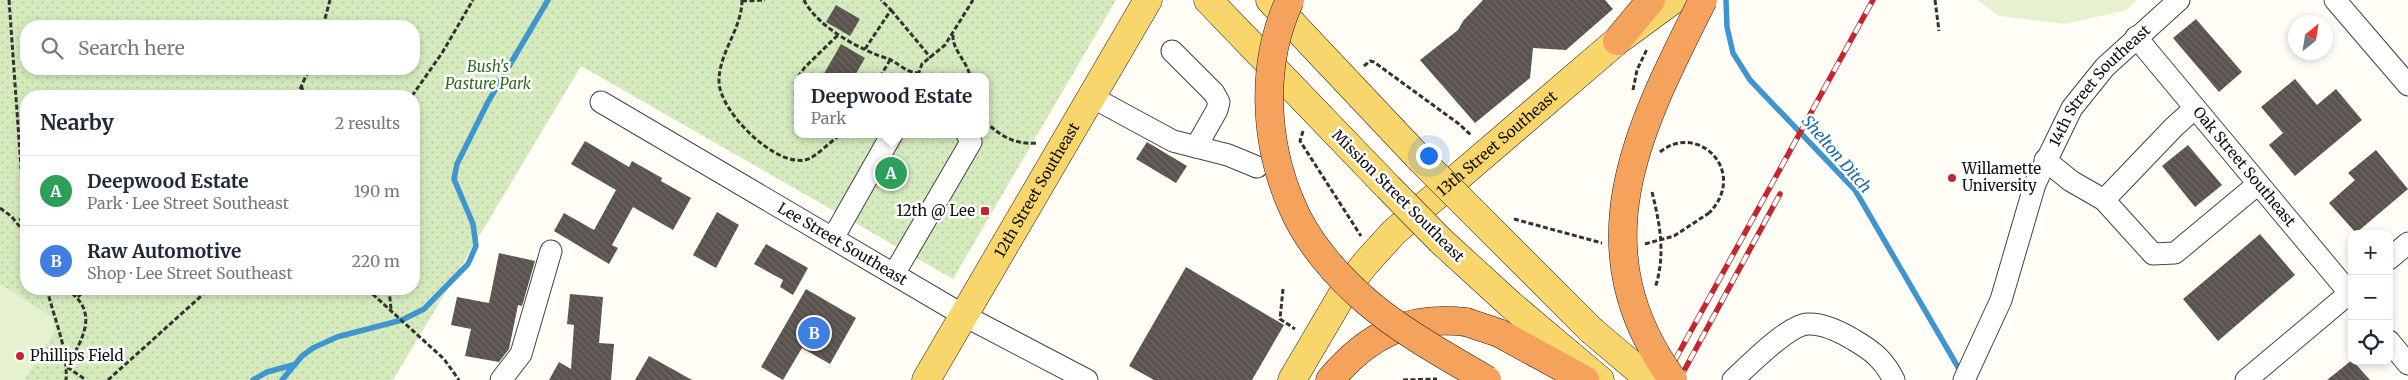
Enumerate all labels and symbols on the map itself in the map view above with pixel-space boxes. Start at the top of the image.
north arrow [2288,15,2333,60]
street label: 14th Street Southeast [2045,20,2154,150]
park label: Bush's Pasture Park [445,57,532,93]
street label: 13th Street Southeast [1433,87,1561,200]
street label: Oak Street Southeast [2189,103,2300,230]
water label: Shelton Ditch [1798,111,1876,197]
street label: 12th Street Southeast [990,119,1083,261]
street label: Mission Street Southeast [1328,125,1469,266]
your location [1416,143,1442,169]
pin: A [875,154,907,192]
place label: Willamette University [1961,159,2041,195]
marker: Willamette University [1946,172,1958,184]
street label: Lee Street Southeast [774,198,911,289]
place label: 12th @ Lee [896,201,975,220]
marker: 12th @ Lee [979,205,991,217]
pin: B [798,314,830,352]
place label: Phillips Field [30,346,123,365]
marker: Phillips Field [14,350,26,362]

